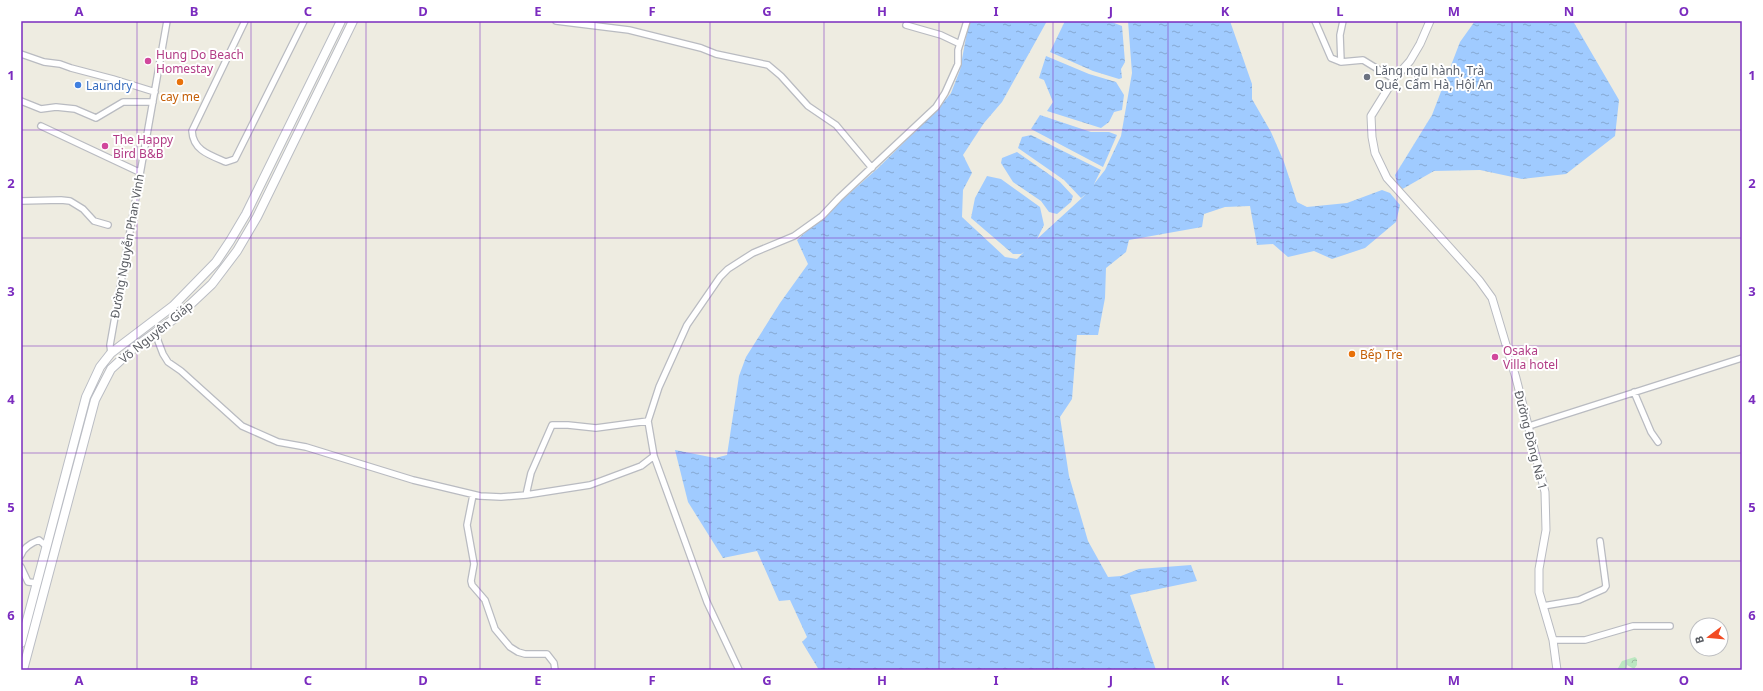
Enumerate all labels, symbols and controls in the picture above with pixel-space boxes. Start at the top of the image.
text: A [75,2,84,20]
text: B [190,2,198,20]
text: C [304,2,312,20]
text: D [418,2,428,20]
text: E [534,2,542,20]
text: F [648,2,656,20]
text: G [762,2,772,20]
text: H [877,2,887,20]
text: I [993,2,999,20]
text: J [1108,2,1113,20]
text: K [1221,2,1230,20]
text: L [1336,2,1344,20]
text: M [1448,2,1460,20]
text: N [1564,2,1574,20]
text: O [1679,2,1689,20]
place label: Hung Do Beach Homestay [156,46,244,77]
marker: Hung Do Beach Homestay [143,56,153,66]
place label: Lăng ngũ hành, Trà Quế, Cẩm Hà, Hội An [1375,62,1493,93]
text: 1 [7,66,15,84]
text: 1 [1748,66,1756,84]
marker: Lăng ngũ hành, Trà Quế, Cẩm Hà, Hội An [1362,72,1372,82]
place label: Laundry [86,77,133,94]
marker: cay me [175,77,185,87]
marker: Laundry [73,80,83,90]
place label: cay me [160,88,200,105]
place label: The Happy Bird B&B [113,131,174,162]
marker: The Happy Bird B&B [100,141,110,151]
street label: Đường Nguyễn Phan Vinh [106,172,148,320]
text: 2 [7,174,15,192]
text: 2 [1748,174,1756,192]
text: 3 [7,282,15,300]
text: 3 [1748,282,1756,300]
street label: Võ Nguyên Giáp [115,297,197,367]
place label: Osaka Villa hotel [1503,342,1558,373]
place label: Bếp Tre [1360,346,1403,363]
marker: Bếp Tre [1347,349,1357,359]
marker: Osaka Villa hotel [1490,352,1500,362]
street label: Đường Đồng Nà 1 [1510,388,1552,492]
text: 4 [7,390,15,408]
text: 4 [1748,390,1756,408]
text: 5 [7,498,15,516]
text: 5 [1748,498,1756,516]
text: 6 [7,606,15,624]
text: 6 [1748,606,1756,624]
north arrow [1689,617,1729,657]
text: B [1691,634,1707,645]
text: A [75,671,84,689]
text: B [190,671,198,689]
text: C [304,671,312,689]
text: D [418,671,428,689]
text: E [534,671,542,689]
text: F [648,671,656,689]
text: G [762,671,772,689]
text: H [877,671,887,689]
text: I [993,671,999,689]
text: J [1108,671,1113,689]
text: K [1221,671,1230,689]
text: L [1336,671,1344,689]
text: M [1448,671,1460,689]
text: N [1564,671,1574,689]
text: O [1679,671,1689,689]

